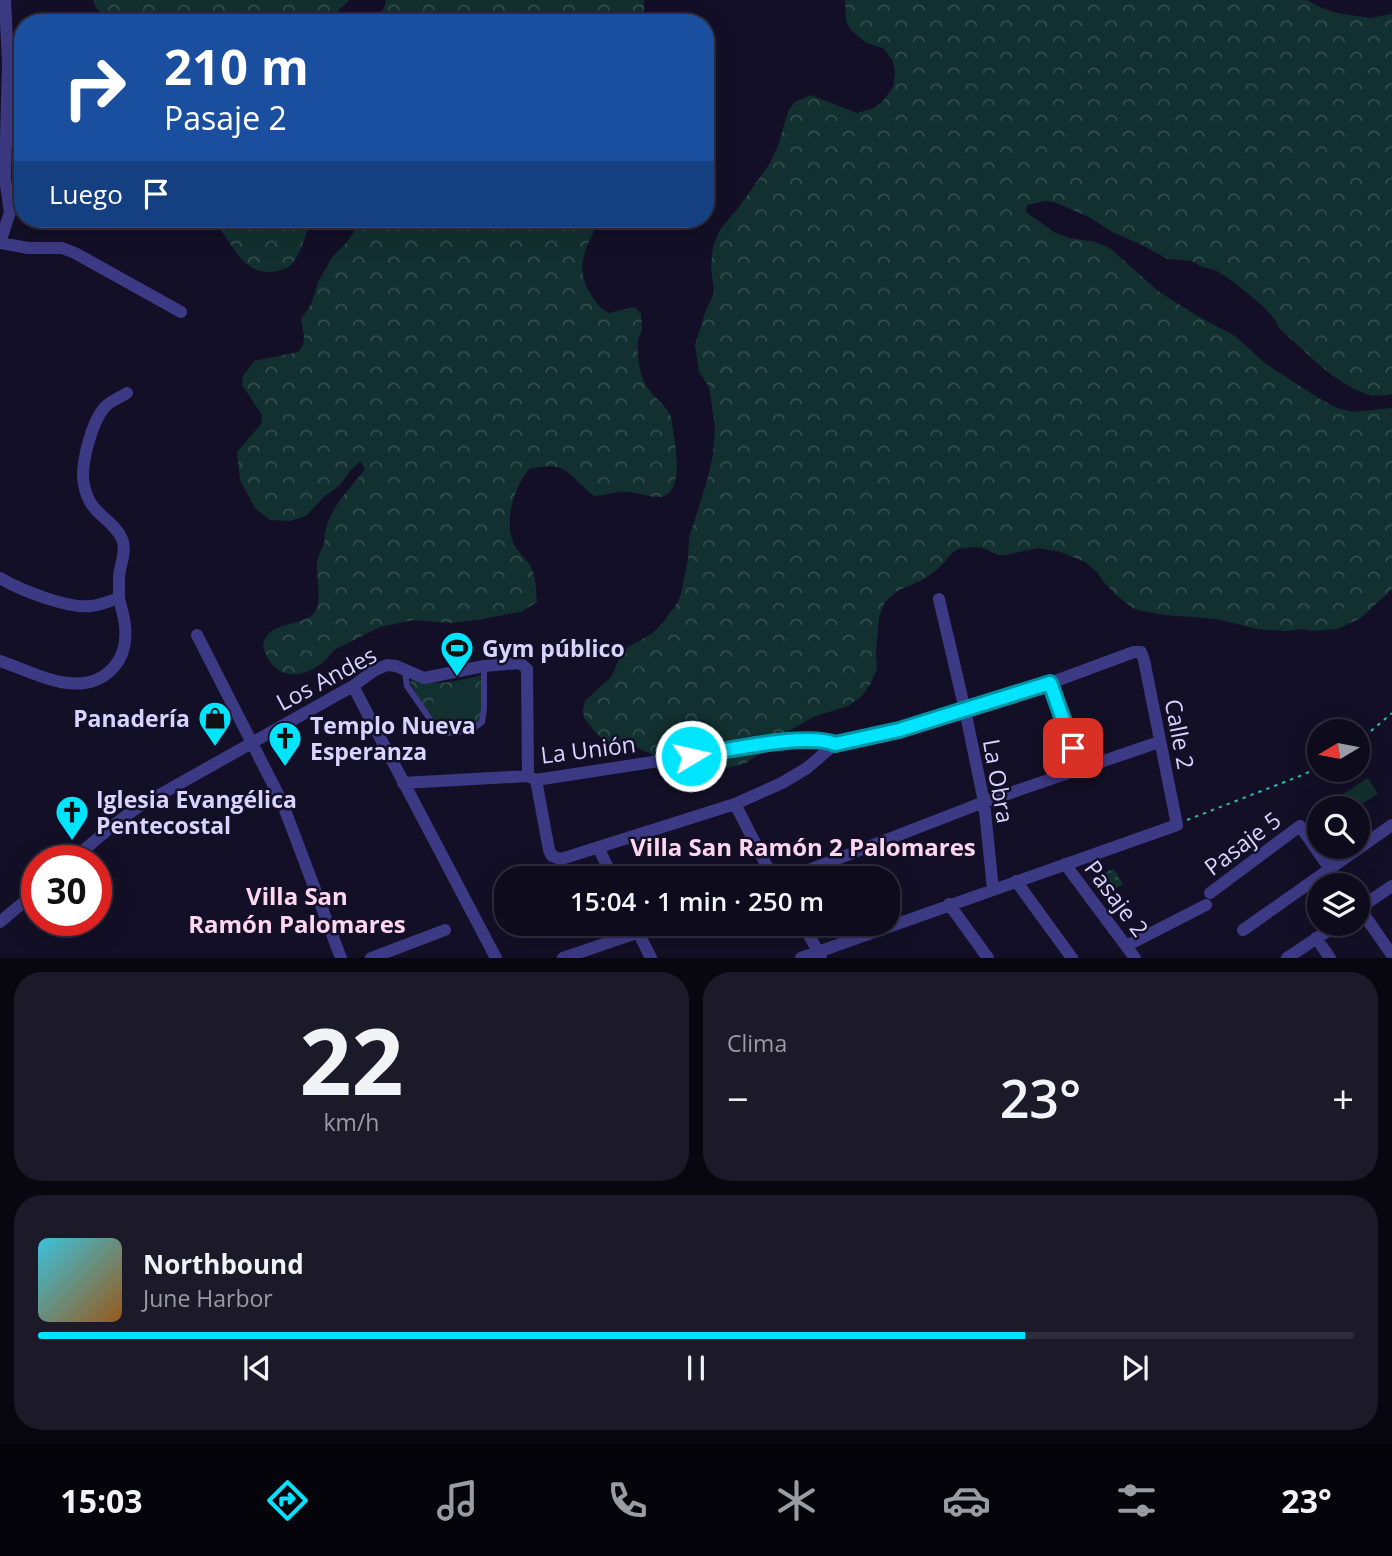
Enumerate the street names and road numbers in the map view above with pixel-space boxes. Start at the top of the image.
street label: Los Andes [270,638,382,718]
street label: Calle 2 [1158,696,1202,772]
street label: La Unión [539,727,637,771]
street label: La Obra [976,736,1022,826]
street label: Pasaje 5 [1197,804,1287,882]
street label: Pasaje 2 [1078,853,1156,943]

